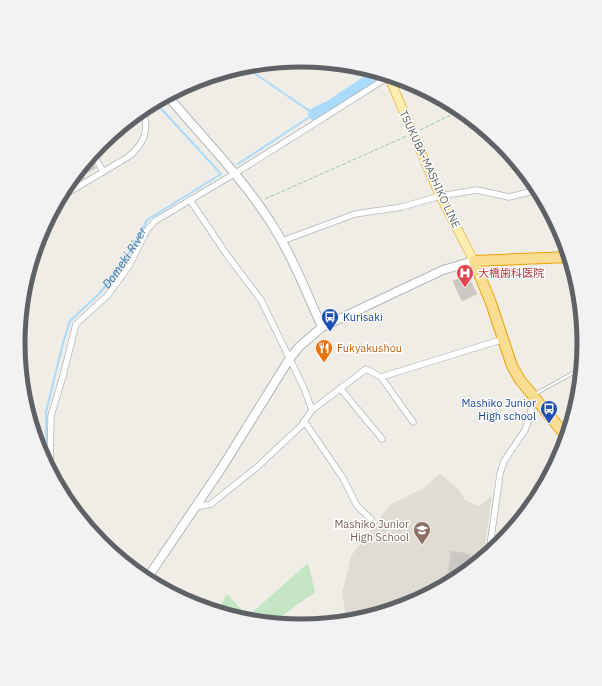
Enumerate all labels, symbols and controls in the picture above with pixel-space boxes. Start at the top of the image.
street label: TSUKUBA-MASHIKO LINE [397,108,463,230]
water label: Domeki River [99,224,150,291]
hospital icon: 大橋歯科医院 [455,263,475,288]
place label: 大橋歯科医院 [478,266,544,280]
bus stop icon: Kurisaki [320,307,340,332]
place label: Kurisaki [343,310,383,324]
restaurant icon: Fukyakushou [314,338,334,363]
place label: Fukyakushou [337,341,402,355]
place label: Mashiko Junior High school [461,396,536,423]
bus stop icon: Mashiko Junior High school [539,399,559,424]
place label: Mashiko Junior High School [334,517,409,544]
school or university icon: Mashiko Junior High School [412,520,432,545]

